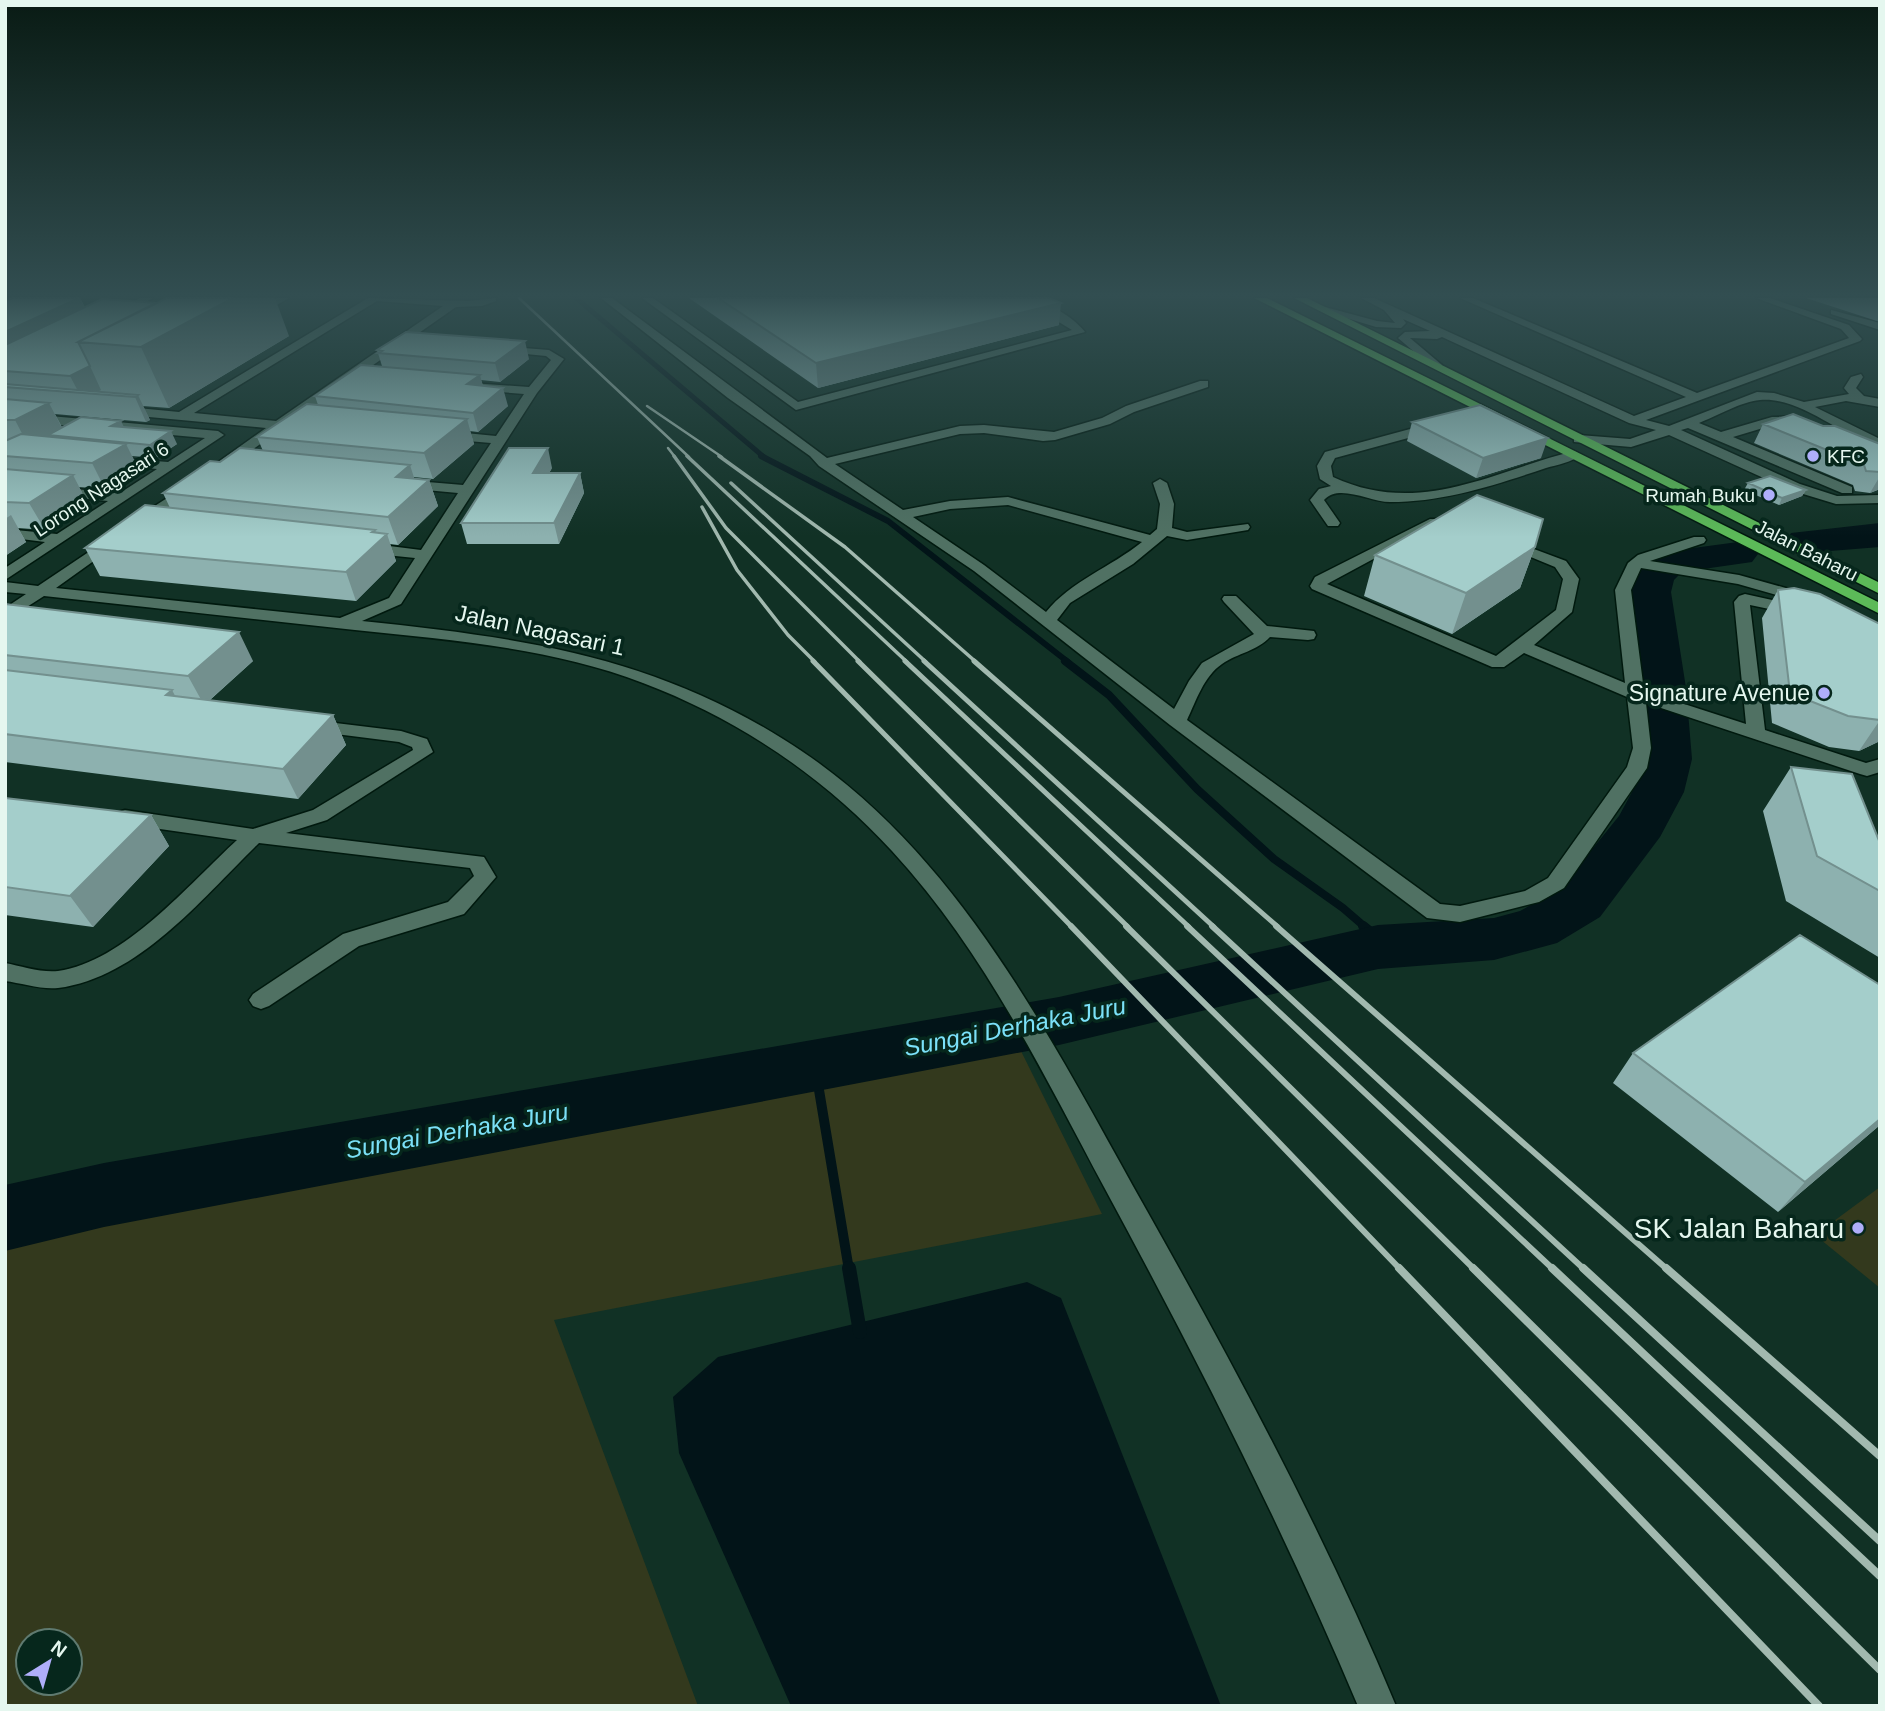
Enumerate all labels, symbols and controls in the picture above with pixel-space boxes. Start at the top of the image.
street label: Lorong Nagasari 6 [30,438,173,541]
place label: KFC [1827,446,1865,467]
marker: KFC [1805,448,1821,464]
place label: Rumah Buku [1645,485,1755,506]
marker: Rumah Buku [1761,487,1777,503]
street label: Jalan Baharu [1752,516,1861,585]
street label: Jalan Nagasari 1 [453,599,627,661]
place label: Signature Avenue [1629,680,1810,706]
marker: Signature Avenue [1816,685,1832,701]
water label: Sungai Derhaka Juru [902,992,1128,1061]
water label: Sungai Derhaka Juru [344,1098,570,1163]
place label: SK Jalan Baharu [1634,1213,1844,1244]
marker: SK Jalan Baharu [1850,1220,1866,1236]
north arrow [14,1627,84,1697]
text: N [47,1636,71,1661]

